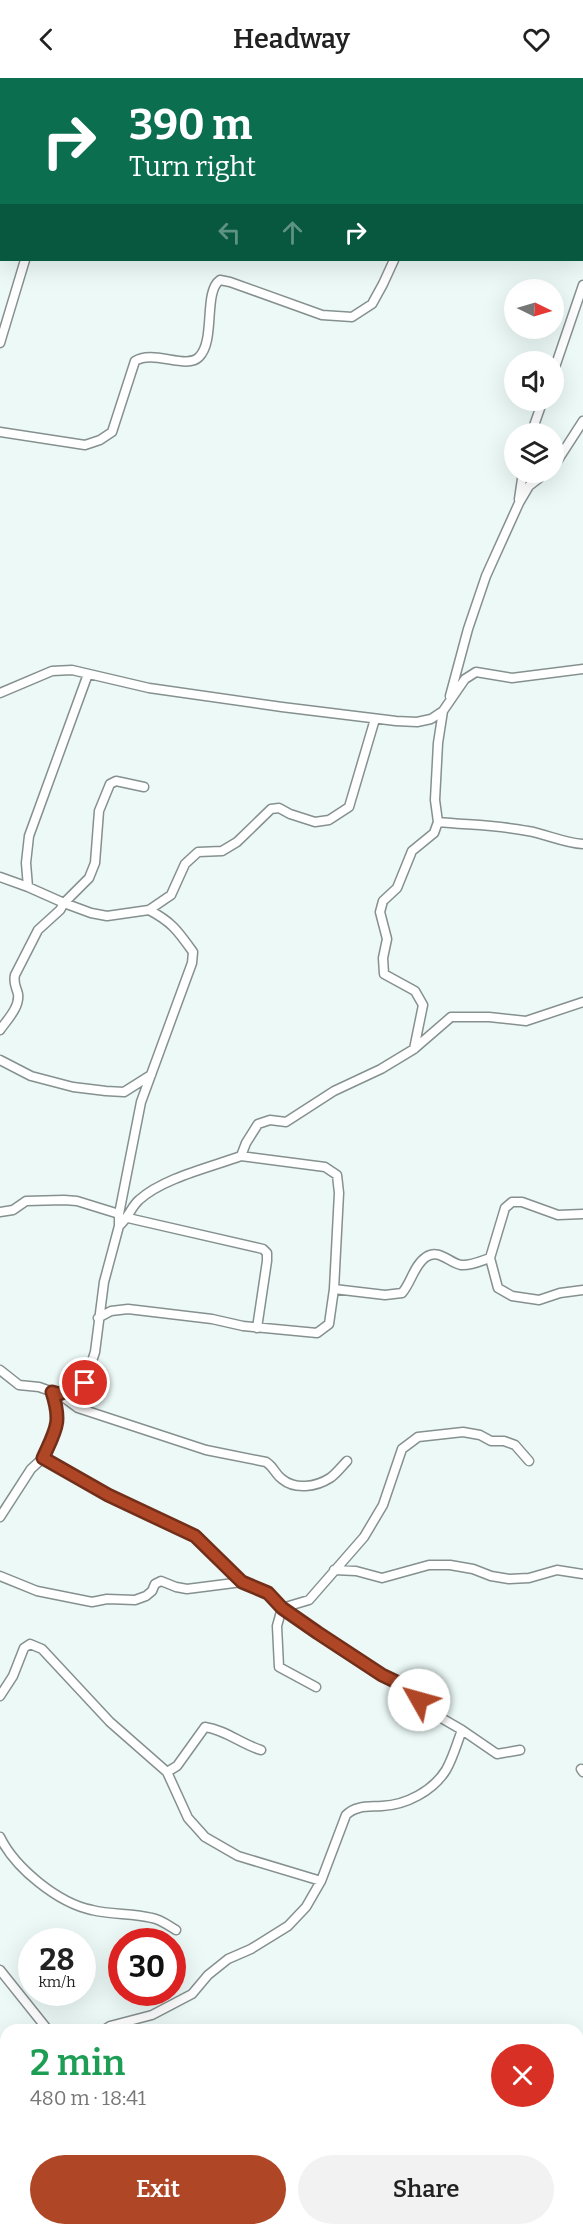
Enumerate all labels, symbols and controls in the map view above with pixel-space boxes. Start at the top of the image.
icon: back [30,23,63,56]
text: Headway [233,23,350,55]
icon: heart [520,23,553,56]
text: 390 m [129,100,252,150]
icon: right [30,102,108,180]
text: Turn right [129,151,256,183]
icon: left [213,216,246,249]
icon: ahead [276,216,309,249]
icon: right [339,216,372,249]
north arrow [504,279,564,339]
map controls [504,279,564,483]
button: sound [504,351,564,411]
button: layers [504,423,564,483]
pin [59,1357,110,1408]
icon: arrive [68,1366,101,1399]
position arrow [387,1668,451,1732]
speed limit sign: 30 [108,1928,186,2006]
text: 28 [40,1942,74,1978]
text: km/h [38,1973,76,1991]
text: 2 min [30,2041,125,2085]
button: close [491,2044,554,2107]
text: 480 m · 18:41 [30,2086,146,2110]
button: Exit [30,2155,286,2224]
button: Share [298,2155,554,2224]

